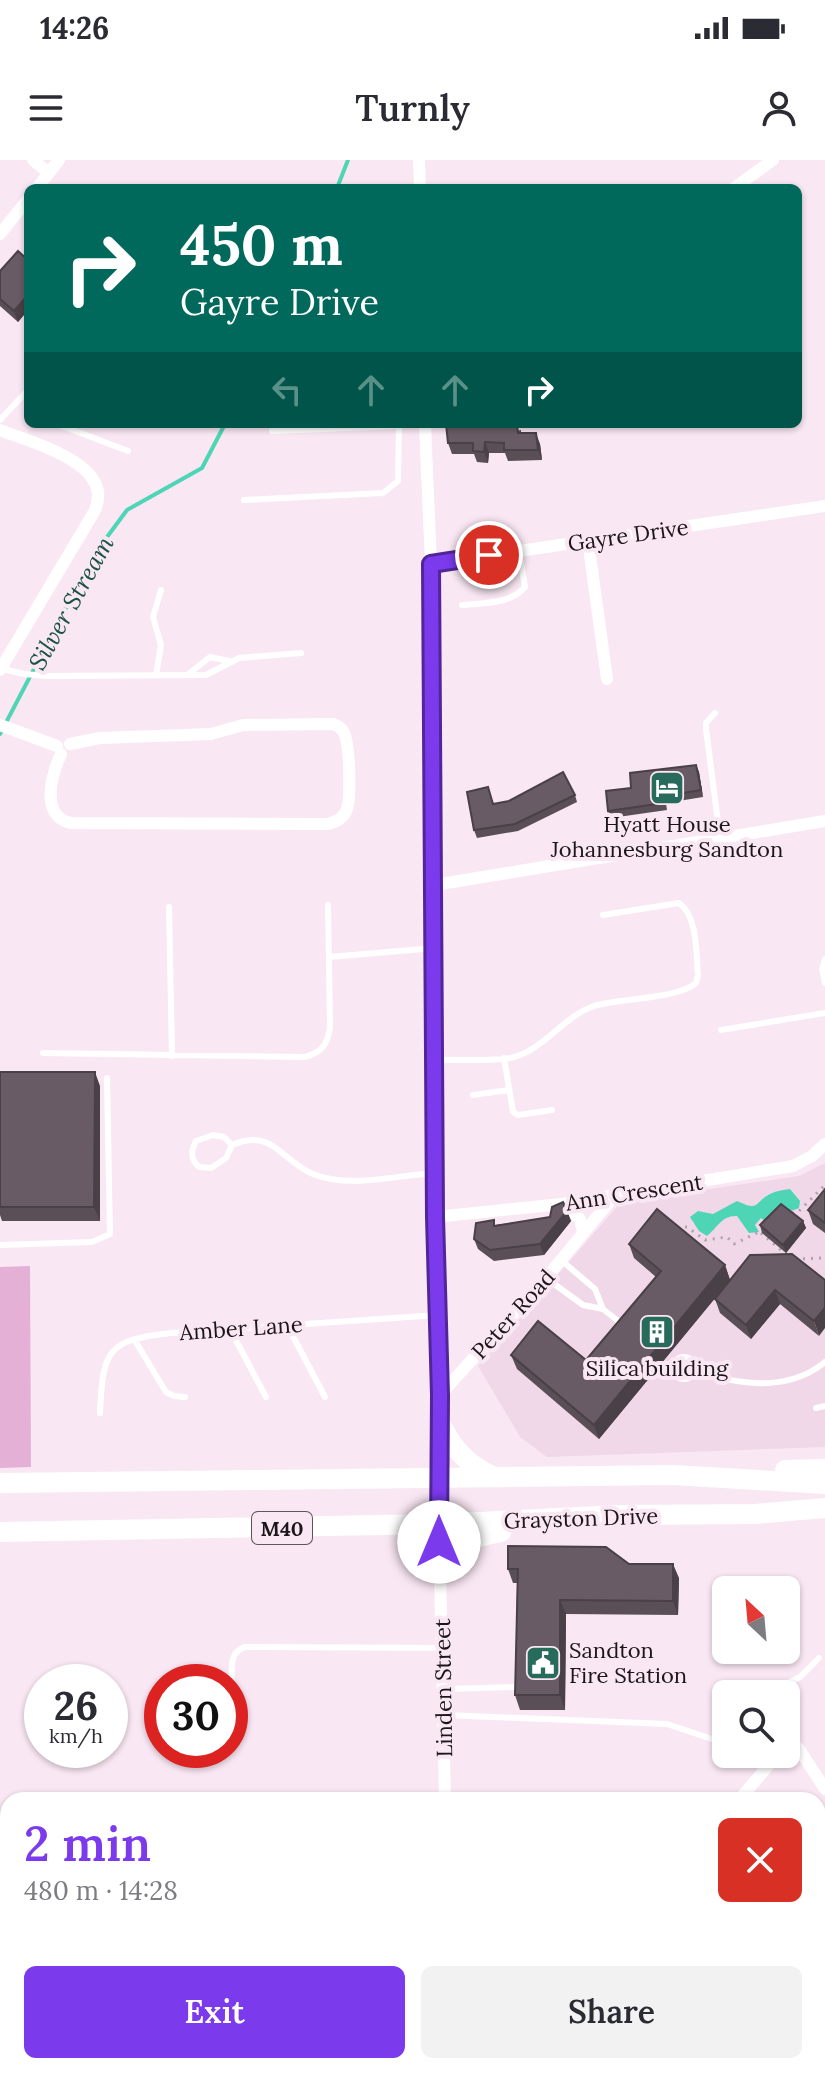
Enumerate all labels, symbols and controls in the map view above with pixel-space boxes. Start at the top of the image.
text: 14:26 [40,9,109,47]
text: Turnly [355,85,470,131]
icon: menu [24,86,68,130]
icon: person [757,86,801,130]
text: 450 m [180,209,343,280]
icon: right [48,216,152,320]
text: Gayre Drive [180,279,379,325]
icon: left [265,368,309,412]
icon: ahead [349,368,393,412]
icon: ahead [433,368,477,412]
icon: right [517,368,561,412]
street label: Gayre Drive [566,513,690,557]
pin [455,521,523,589]
water label: Silver Stream [22,531,120,675]
icon: arrive [467,533,511,577]
hotel icon: Hyatt House Johannesburg Sandton [648,769,686,807]
place label: Hyatt House Johannesburg Sandton [550,810,783,863]
street label: Ann Crescent [563,1167,705,1217]
street label: Peter Road [465,1263,561,1365]
street label: Amber Lane [178,1310,304,1346]
building icon: Silica building [638,1313,676,1351]
place label: Silica building [586,1354,729,1382]
position arrow [397,1500,481,1584]
street label: Grayston Drive [503,1501,659,1535]
road number: M40 [252,1512,312,1544]
north arrow [712,1576,800,1664]
map controls [712,1576,800,1768]
street label: Linden Street [428,1618,458,1758]
place label: Sandton Fire Station [569,1636,687,1689]
public building icon: Sandton Fire Station [524,1644,562,1682]
speed limit sign: 30 [144,1664,248,1768]
text: 26 [54,1680,98,1731]
button: search [712,1680,800,1768]
text: km/h [49,1723,103,1748]
text: 2 min [24,1813,151,1874]
button: close [718,1818,802,1902]
text: 480 m · 14:28 [24,1874,178,1907]
button: Exit [24,1966,405,2058]
button: Share [421,1966,802,2058]

